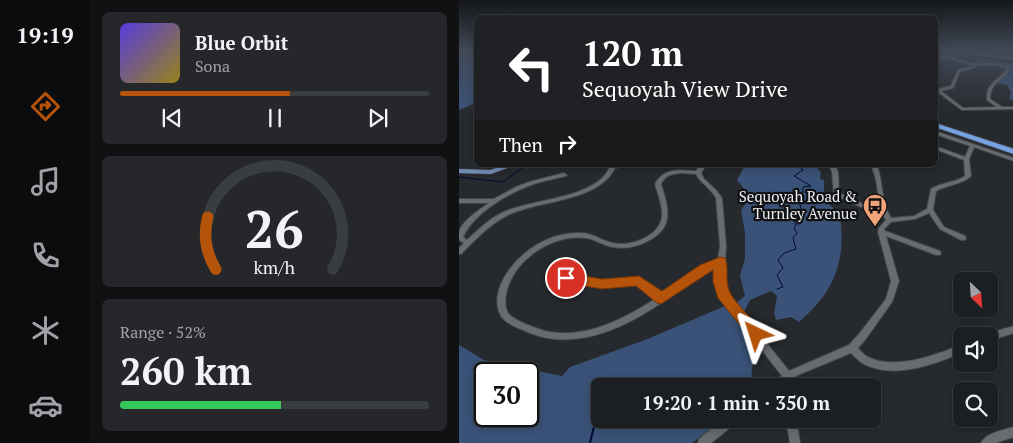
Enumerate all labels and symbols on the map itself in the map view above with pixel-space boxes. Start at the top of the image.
place label: Sequoyah Road & Turnley Avenue [739,186,857,223]
bus stop icon: Sequoyah Road & Turnley Avenue [862,193,888,227]
pin [545,257,587,299]
north arrow [953,272,998,318]
position arrow [729,307,781,359]
speed limit sign: 30 [474,362,539,427]

